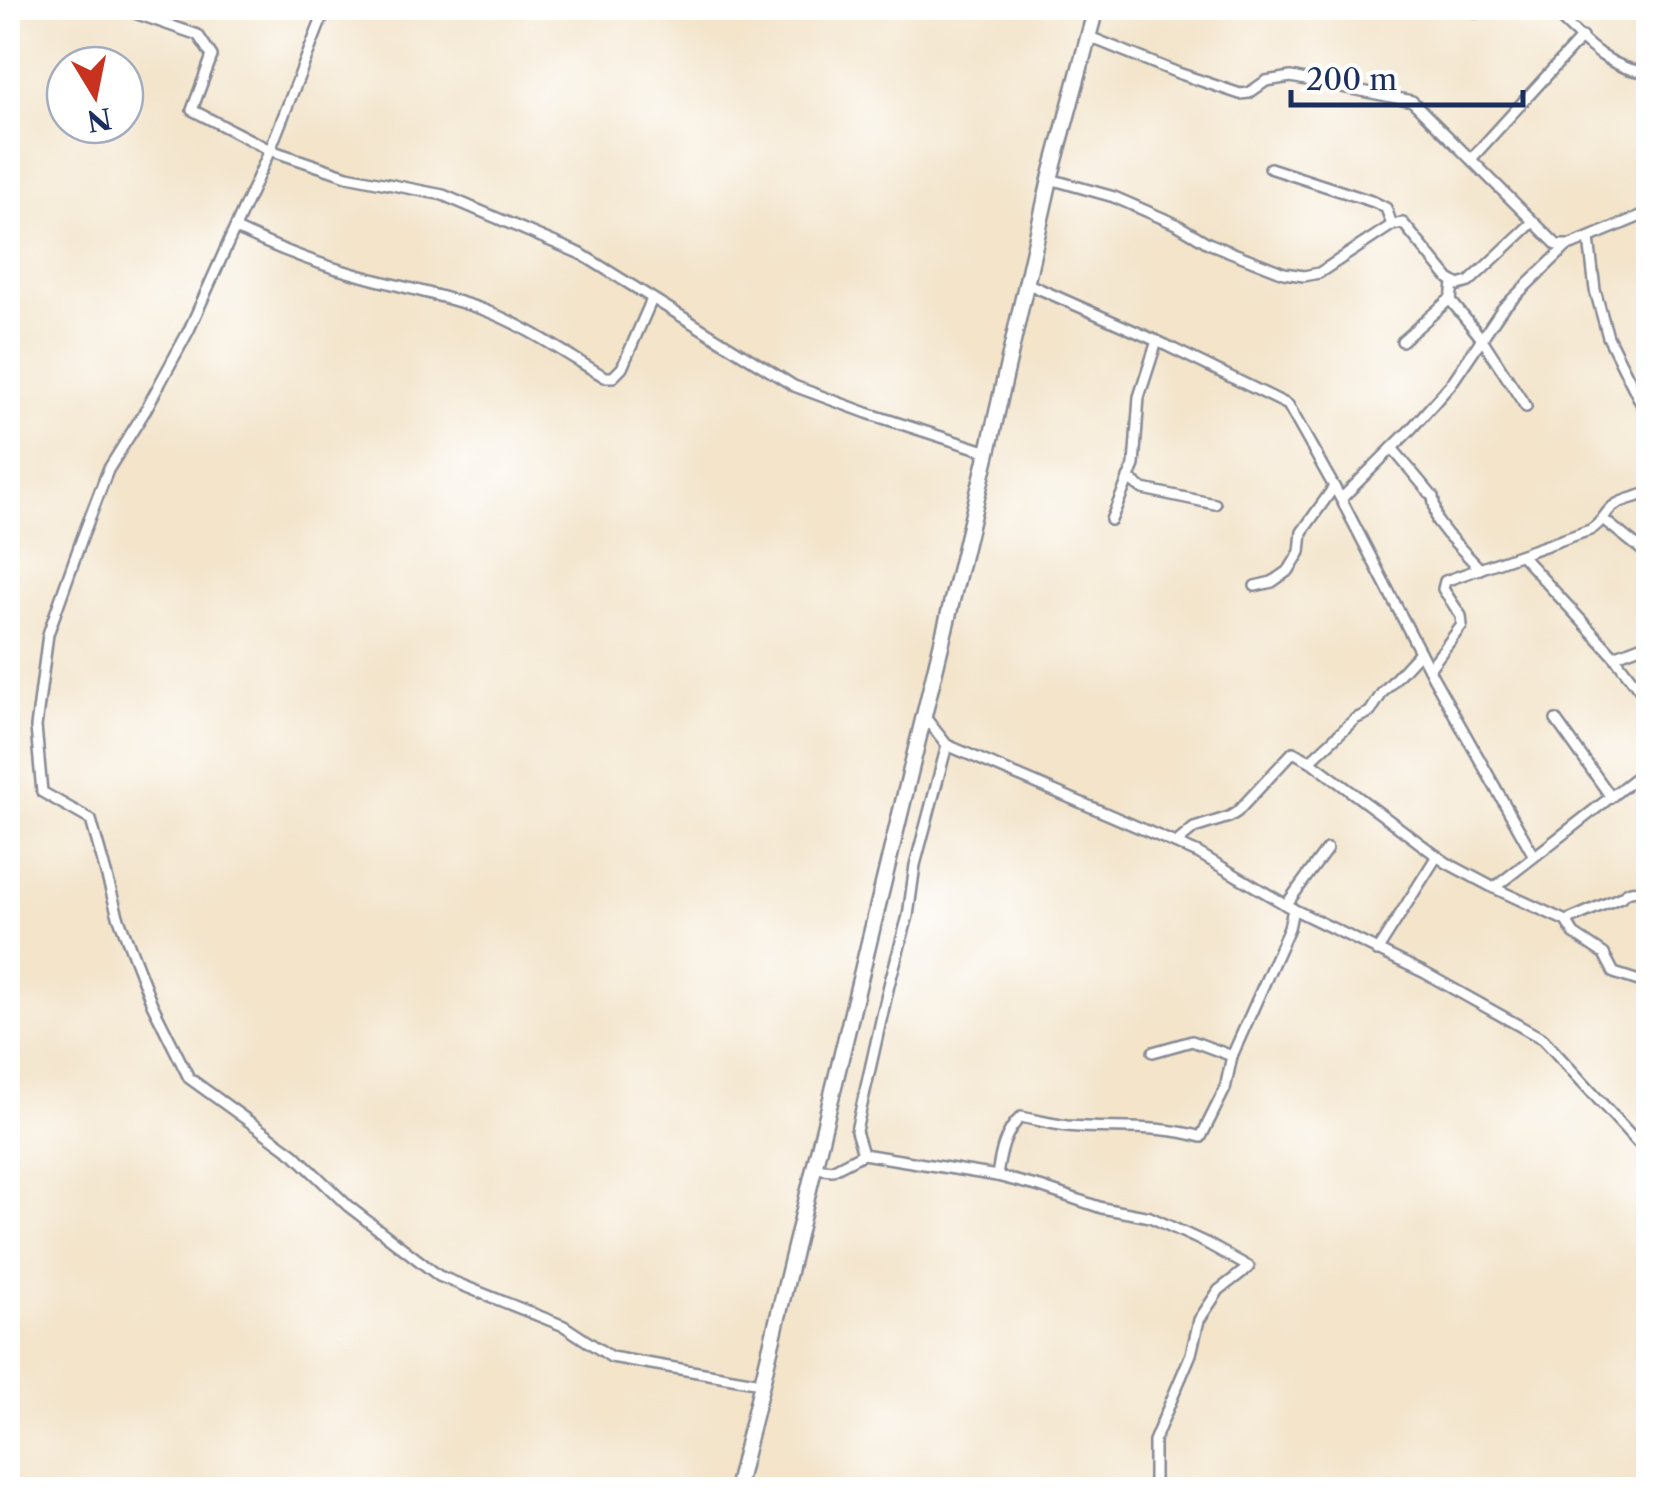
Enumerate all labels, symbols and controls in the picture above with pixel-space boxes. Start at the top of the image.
north arrow [45,45,145,145]
scale bar [1291,45,1524,107]
text: 200 m [1306,61,1397,98]
text: N [84,101,114,138]

